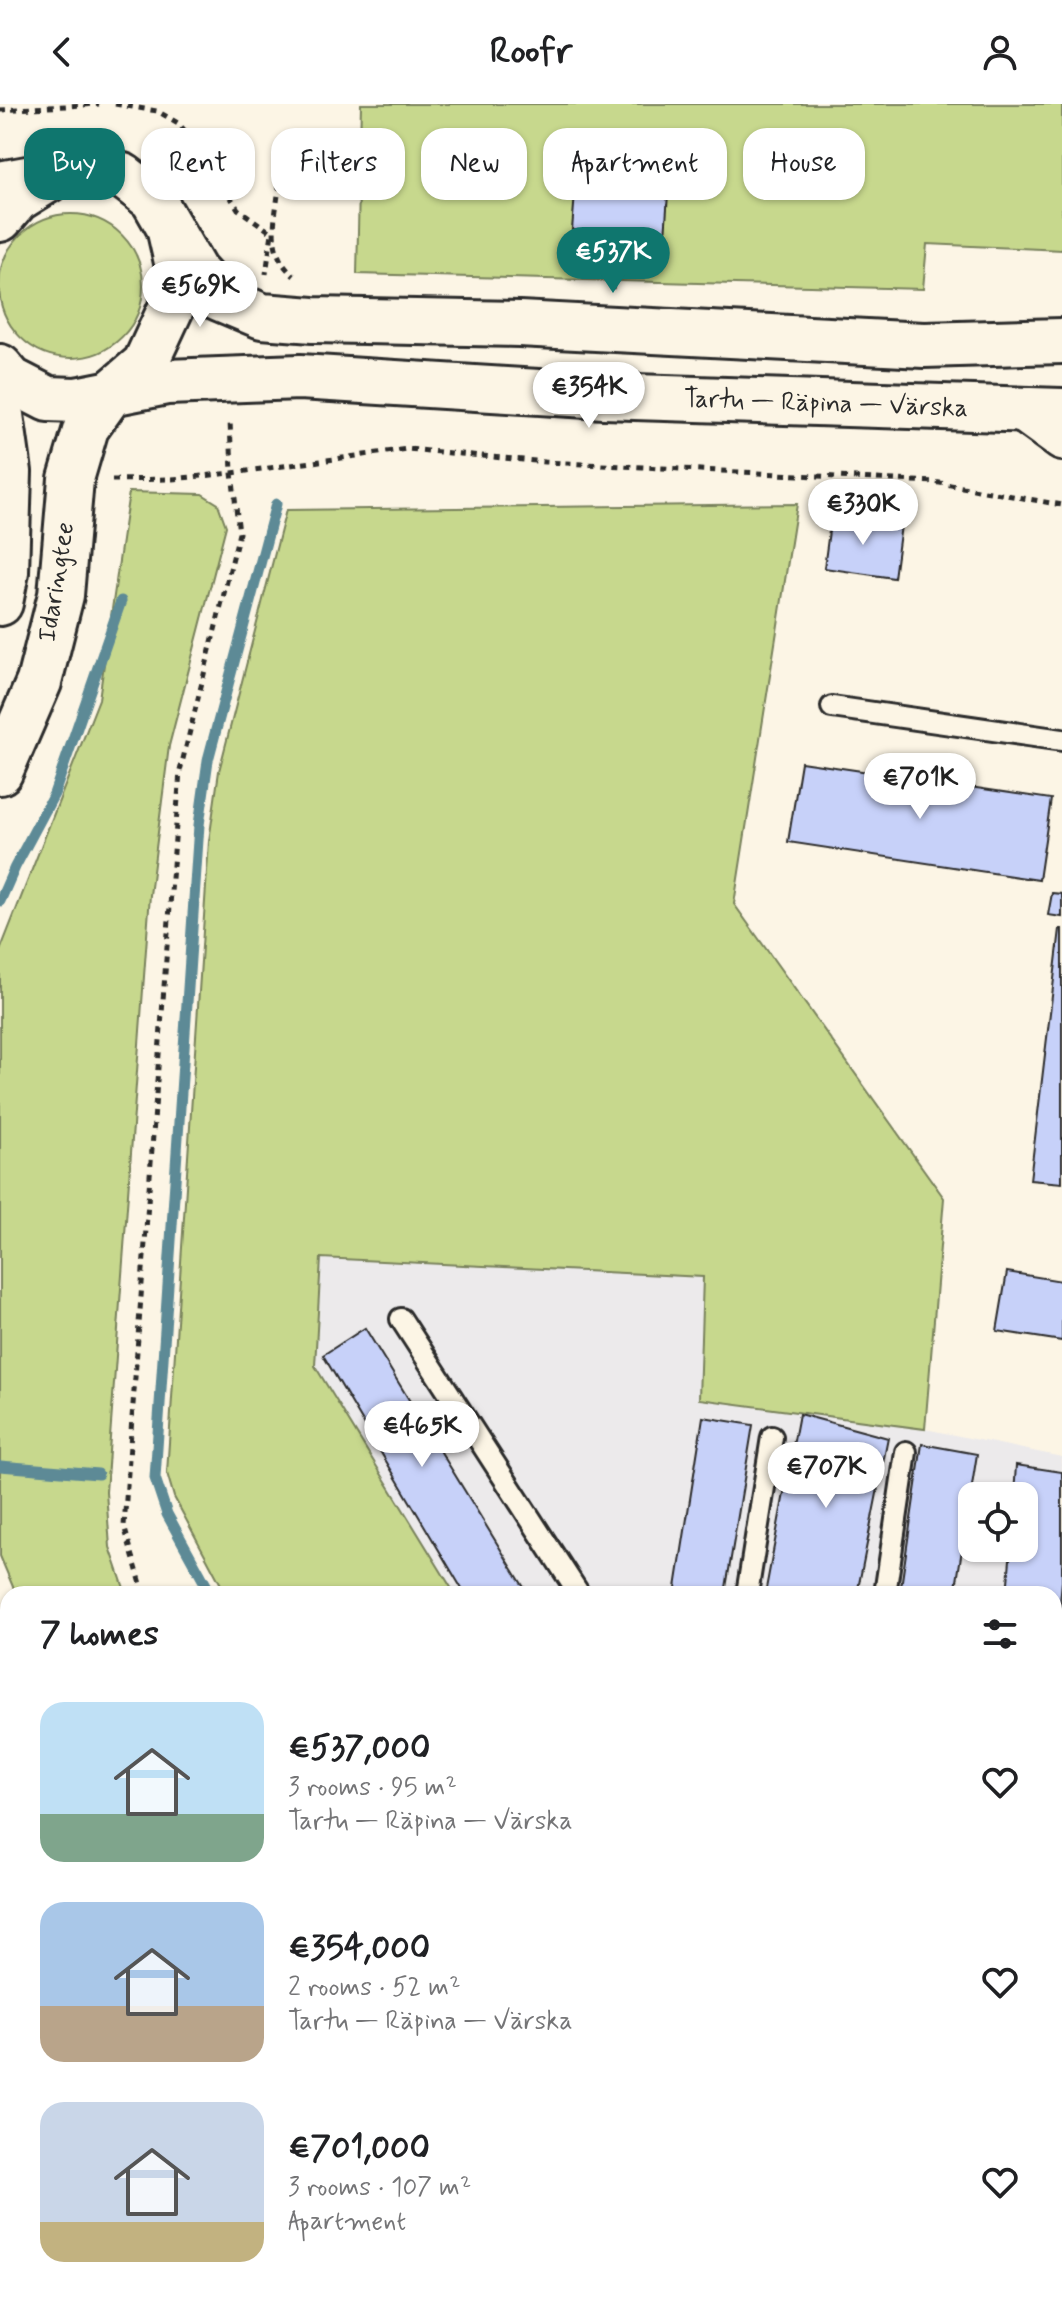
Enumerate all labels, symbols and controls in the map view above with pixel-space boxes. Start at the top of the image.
text: Roofr [490,29,572,76]
icon: back [40,30,84,74]
icon: person [978,30,1022,74]
chip: Buy [24,128,125,200]
chip: Rent [141,128,255,200]
chip: Filters [271,128,405,200]
chip: New [421,128,527,200]
chip: Apartment [543,128,727,200]
chip: House [743,128,865,200]
pin: €537K [557,227,669,295]
text: €537K [575,236,651,270]
pin: €569K [144,261,256,329]
text: €569K [160,270,240,304]
pin: €354K [533,362,645,430]
text: €354K [551,371,627,405]
street label: Tartu — Räpina — Värska [683,382,969,426]
pin: €330K [807,479,919,547]
text: €330K [826,488,900,522]
street label: Idaringtee [31,520,83,644]
pin: €701K [864,753,976,821]
text: €701K [882,762,958,796]
pin: €465K [366,1401,478,1469]
text: €465K [382,1410,462,1444]
pin: €707K [770,1442,882,1510]
text: €707K [786,1451,866,1485]
map controls [958,1482,1038,1562]
button: locate [958,1482,1038,1562]
text: 7 homes [40,1612,159,1657]
icon: filters [978,1612,1022,1656]
text: €537,000 [288,1726,430,1771]
icon: home [104,1734,200,1830]
icon: heart [978,1760,1022,1804]
text: 3 rooms · 95 m² [288,1771,457,1805]
text: Tartu — Räpina — Värska [288,1805,573,1839]
text: €354,000 [288,1926,430,1971]
icon: home [104,1934,200,2030]
icon: heart [978,1960,1022,2004]
text: 2 rooms · 52 m² [288,1971,460,2005]
text: Tartu — Räpina — Värska [288,2005,573,2039]
text: €701,000 [288,2126,430,2171]
icon: home [104,2134,200,2230]
icon: heart [978,2160,1022,2204]
text: 3 rooms · 107 m² [288,2171,471,2205]
text: Apartment [288,2205,406,2239]

